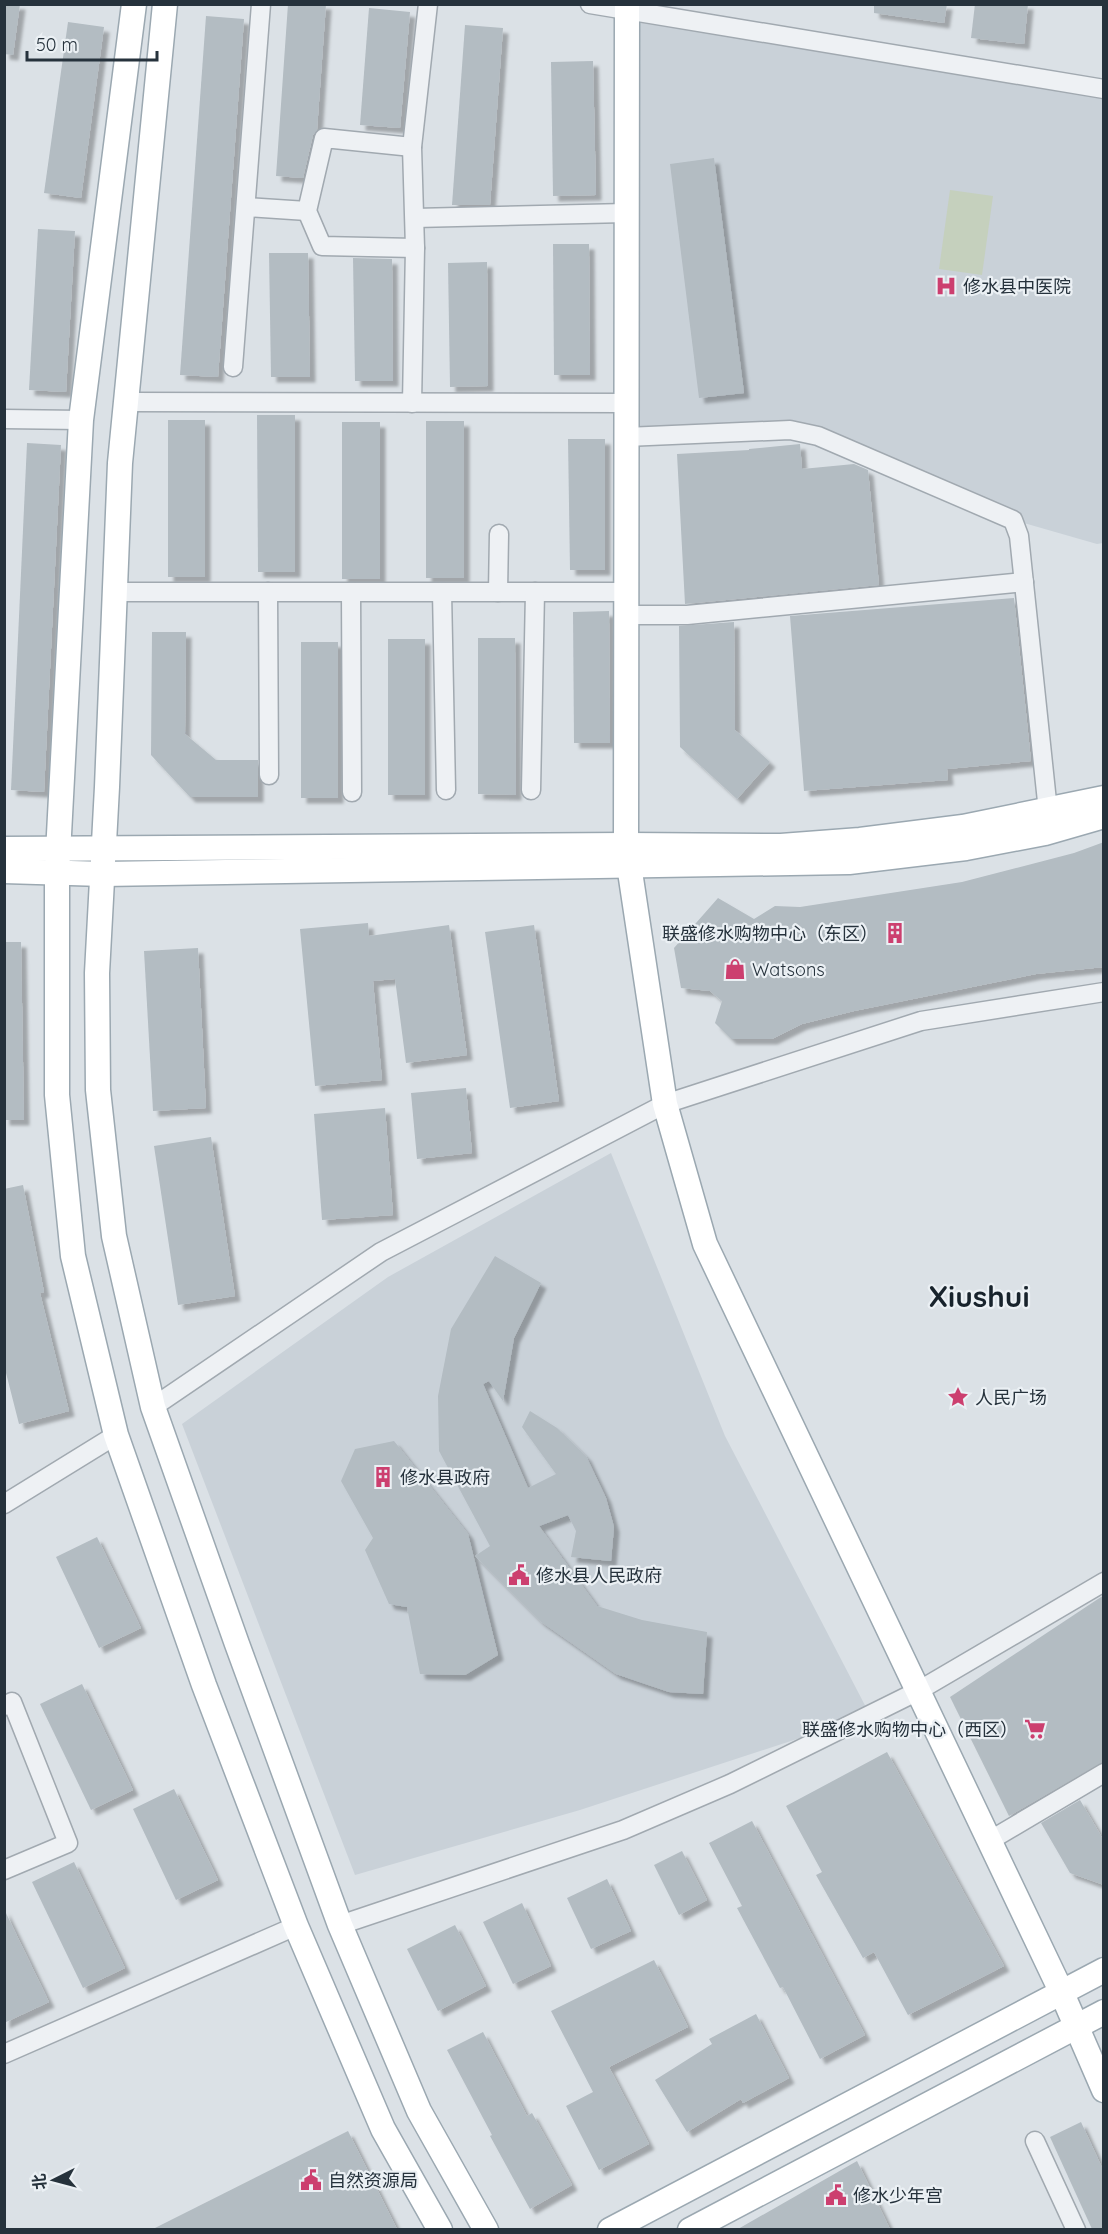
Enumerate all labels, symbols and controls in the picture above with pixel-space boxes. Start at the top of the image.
scale bar [27,24,158,62]
text: 50 m [36,33,78,56]
hospital icon: 修水县中医院 [934,274,958,298]
place label: 修水县中医院 [963,275,1071,298]
building icon: 联盛修水购物中心（东区） [883,921,907,945]
place label: 联盛修水购物中心（东区） [662,922,878,945]
shop icon: Watsons [723,957,747,981]
place label: Watsons [752,958,825,981]
district label: Xiushui [928,1277,1030,1315]
place icon: 人民广场 [946,1385,970,1409]
place label: 人民广场 [975,1386,1047,1409]
building icon: 修水县政府 [371,1465,395,1489]
place label: 修水县政府 [400,1466,490,1489]
public building icon: 修水县人民政府 [507,1563,531,1587]
place label: 修水县人民政府 [536,1564,662,1587]
supermarket icon: 联盛修水购物中心（西区） [1023,1717,1047,1741]
place label: 联盛修水购物中心（西区） [802,1718,1018,1741]
north arrow [24,2150,84,2210]
public building icon: 自然资源局 [299,2168,323,2192]
place label: 自然资源局 [328,2169,418,2192]
text: 北 [28,2173,50,2191]
public building icon: 修水少年宫 [824,2183,848,2207]
place label: 修水少年宫 [853,2184,943,2207]

